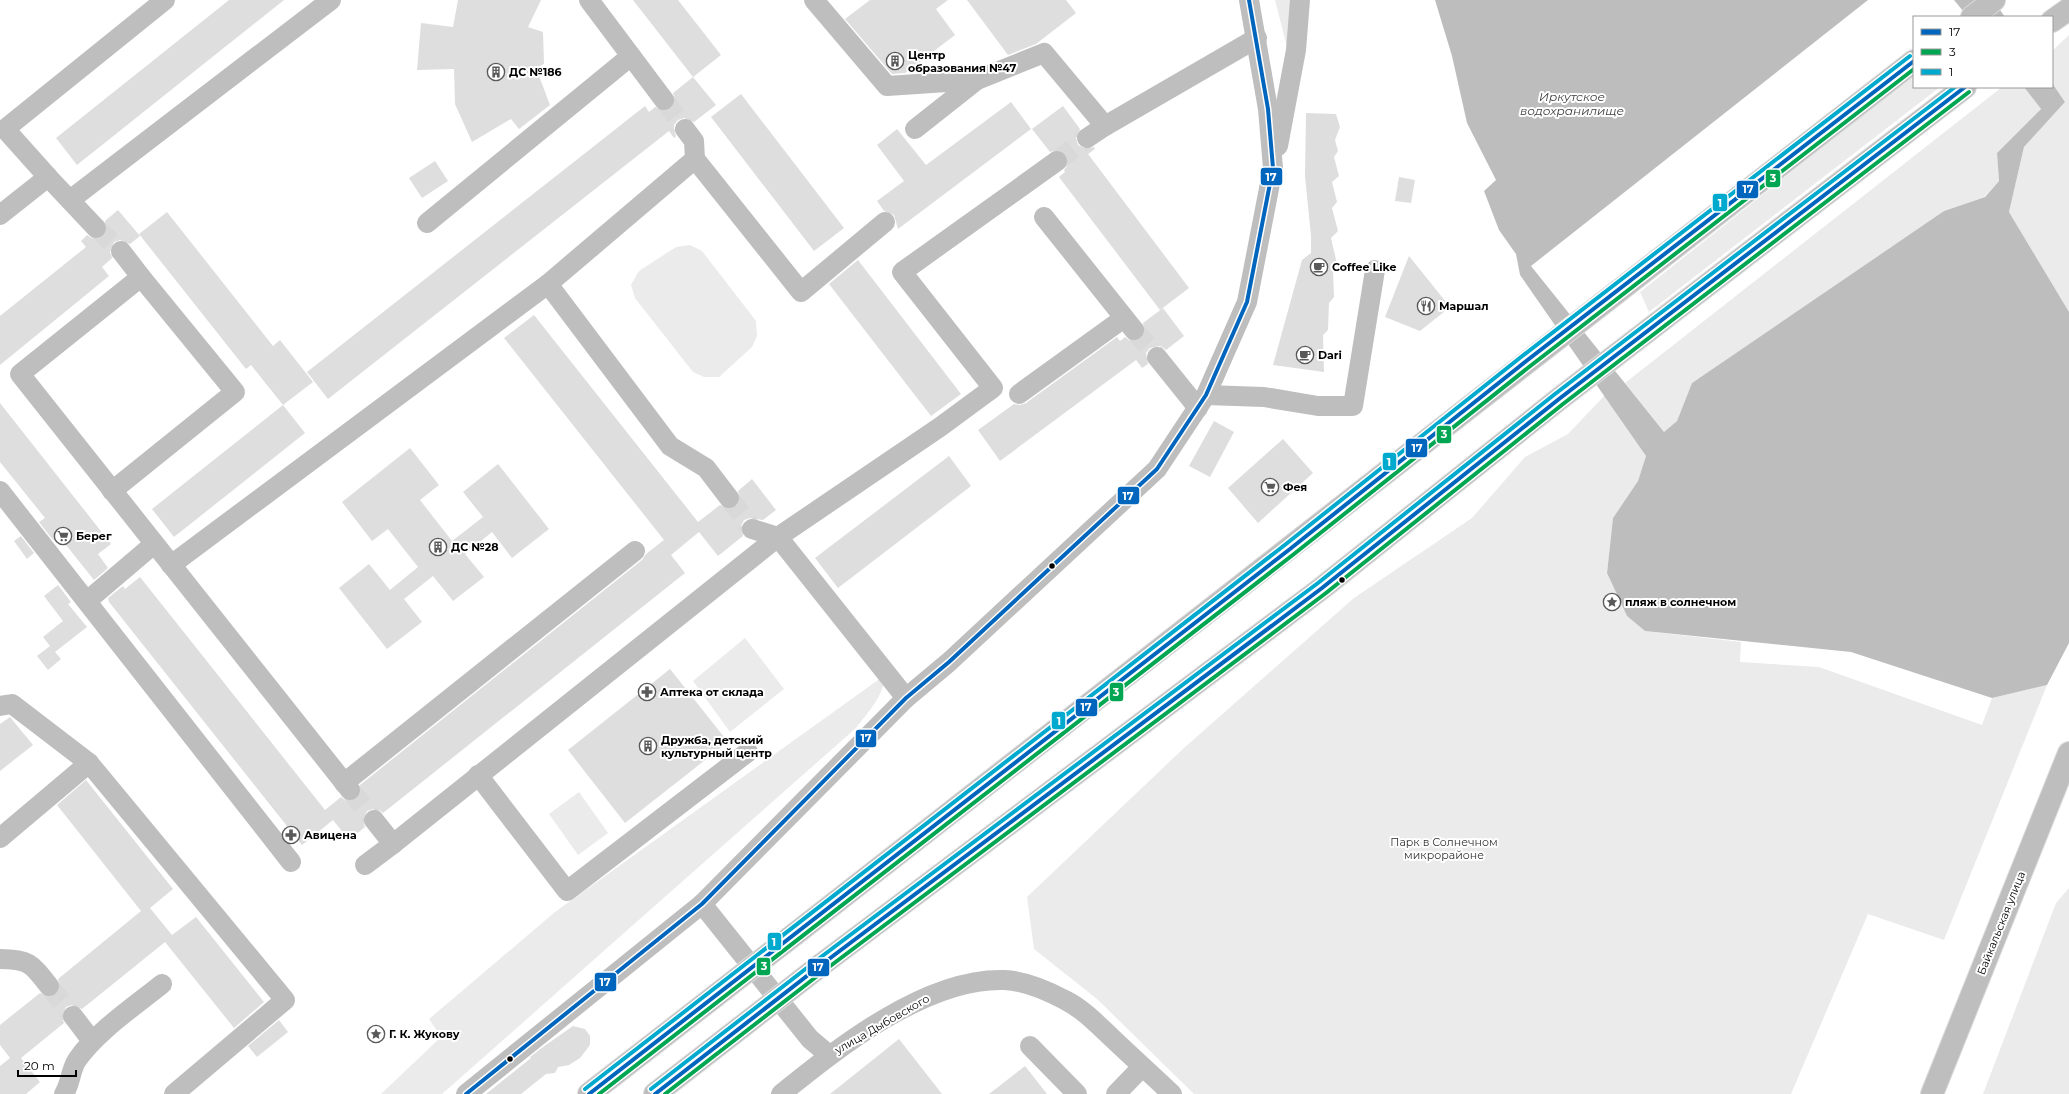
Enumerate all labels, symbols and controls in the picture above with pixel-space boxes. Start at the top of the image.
legend [1913,16,2053,88]
text: 17 [1949,24,1960,39]
text: 3 [1949,44,1956,59]
place label: Центр образования №47 [908,48,1016,75]
building icon: Центр образования №47 [885,51,905,71]
building icon: ДС №186 [486,62,506,82]
text: 1 [1949,64,1953,79]
place label: ДС №186 [509,65,561,79]
water label: Иркутское водохранилище [1520,89,1624,118]
line badge: 17 [1260,167,1283,186]
line badge: 3 [1765,169,1781,188]
text: 17 [1265,170,1277,184]
text: 3 [1769,171,1777,185]
line badge: 17 [1736,180,1759,199]
text: 17 [1742,182,1754,196]
line badge: 1 [1712,193,1728,212]
text: 1 [1718,196,1722,210]
cafe icon: Coffee Like [1309,257,1329,277]
place label: Coffee Like [1332,260,1396,274]
restaurant icon: Маршал [1416,296,1436,316]
place label: Маршал [1439,299,1489,313]
cafe icon: Dari [1295,345,1315,365]
place label: Dari [1318,348,1342,362]
line badge: 3 [1436,425,1452,444]
text: 3 [1440,427,1448,441]
line badge: 17 [1405,438,1428,458]
text: 17 [1411,441,1423,455]
line badge: 1 [1382,452,1397,471]
text: 1 [1387,455,1391,469]
supermarket icon: Фея [1260,477,1280,497]
place label: Фея [1283,480,1307,494]
line badge: 17 [1117,486,1140,505]
text: 17 [1122,489,1134,503]
supermarket icon: Берег [53,526,73,546]
place label: Берег [76,529,112,543]
building icon: ДС №28 [428,537,448,557]
place label: ДС №28 [451,540,499,554]
unlabelled marker [1047,561,1057,571]
unlabelled marker [1337,575,1347,585]
place icon: пляж в солнечном [1602,592,1622,612]
place label: пляж в солнечном [1625,595,1736,609]
pharmacy icon: Аптека от склада [637,682,657,702]
line badge: 3 [1109,682,1124,702]
place label: Аптека от склада [660,685,764,699]
text: 3 [1112,685,1120,699]
line badge: 17 [1075,698,1098,717]
text: 17 [1080,700,1092,714]
line badge: 1 [1051,711,1066,730]
text: 1 [1057,714,1061,728]
line badge: 17 [855,729,877,748]
text: 17 [860,731,872,745]
place label: Дружба, детский культурный центр [661,733,772,760]
building icon: Дружба, детский культурный центр [638,736,658,756]
pharmacy icon: Авицена [281,825,301,845]
place label: Авицена [304,828,357,842]
park label: Парк в Солнечном микрорайоне [1390,835,1498,862]
street label: Байкальская улица [1974,869,2028,977]
line badge: 1 [767,932,782,951]
text: 1 [772,935,776,949]
line badge: 3 [756,957,771,976]
line badge: 17 [807,958,830,977]
text: 3 [760,959,768,973]
text: 17 [812,960,824,974]
line badge: 17 [594,972,617,992]
text: 17 [599,975,611,989]
street label: улица Дыбовского [831,991,932,1057]
place icon: Г. К. Жукову [366,1024,386,1044]
place label: Г. К. Жукову [389,1027,460,1041]
scale bar [18,1052,76,1078]
unlabelled marker [505,1054,515,1064]
text: 20 m [24,1058,55,1073]

